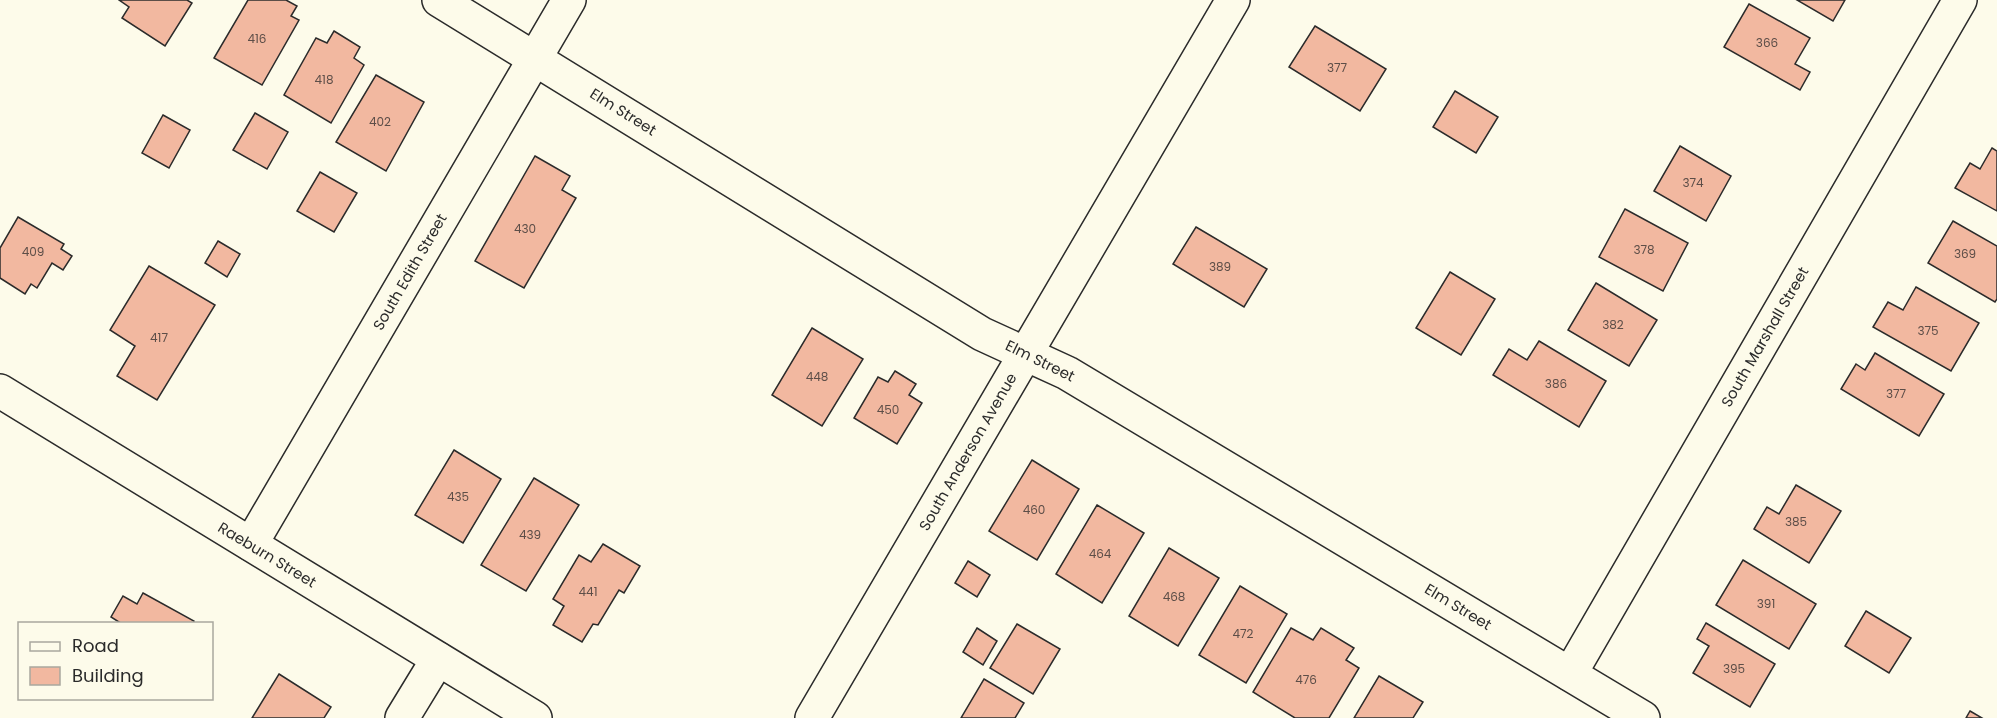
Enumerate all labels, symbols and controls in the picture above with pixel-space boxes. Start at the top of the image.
house number: 416 [247,30,267,47]
house number: 366 [1756,34,1778,51]
house number: 377 [1327,59,1348,76]
house number: 418 [315,71,333,88]
street label: Elm Street [586,83,661,140]
house number: 402 [369,113,391,130]
house number: 374 [1682,174,1704,191]
street label: South Edith Street [368,210,452,334]
house number: 430 [514,220,536,237]
house number: 378 [1633,241,1655,258]
house number: 409 [22,243,44,260]
house number: 369 [1954,245,1976,262]
house number: 389 [1209,258,1231,275]
street label: South Marshall Street [1716,263,1813,411]
house number: 382 [1602,316,1624,333]
house number: 375 [1917,322,1939,339]
house number: 417 [150,329,168,346]
street label: Elm Street [1002,335,1078,386]
house number: 448 [806,368,828,385]
street label: South Anderson Avenue [914,369,1021,535]
house number: 386 [1545,375,1567,392]
house number: 377 [1886,385,1907,402]
house number: 450 [877,401,899,418]
house number: 435 [447,488,469,505]
house number: 460 [1023,501,1045,518]
house number: 385 [1785,513,1807,530]
street label: Raeburn Street [214,517,320,592]
house number: 439 [519,526,541,543]
house number: 464 [1089,545,1112,562]
street label: Elm Street [1421,578,1496,635]
house number: 441 [579,583,597,600]
house number: 468 [1163,588,1185,605]
house number: 391 [1757,595,1775,612]
legend [18,622,213,700]
house number: 472 [1232,625,1254,642]
text: Road [72,633,119,658]
house number: 395 [1723,660,1745,677]
text: Building [72,663,144,688]
house number: 476 [1295,671,1317,688]

